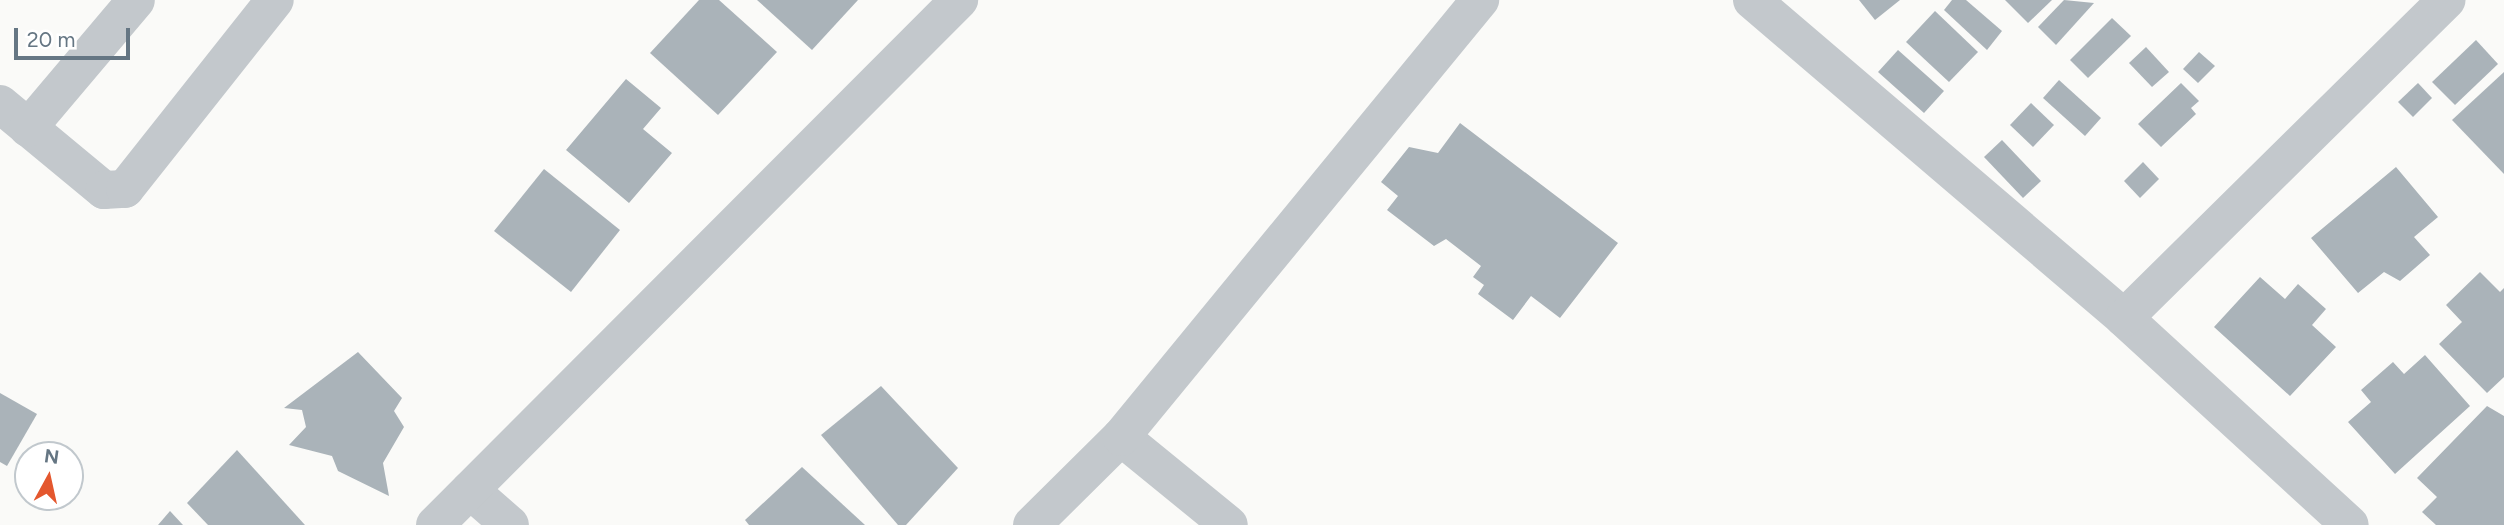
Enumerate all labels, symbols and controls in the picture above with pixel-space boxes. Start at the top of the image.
scale bar [18,14,133,58]
text: 20 m [27,27,75,52]
north arrow [14,441,84,511]
text: N [43,444,61,469]

